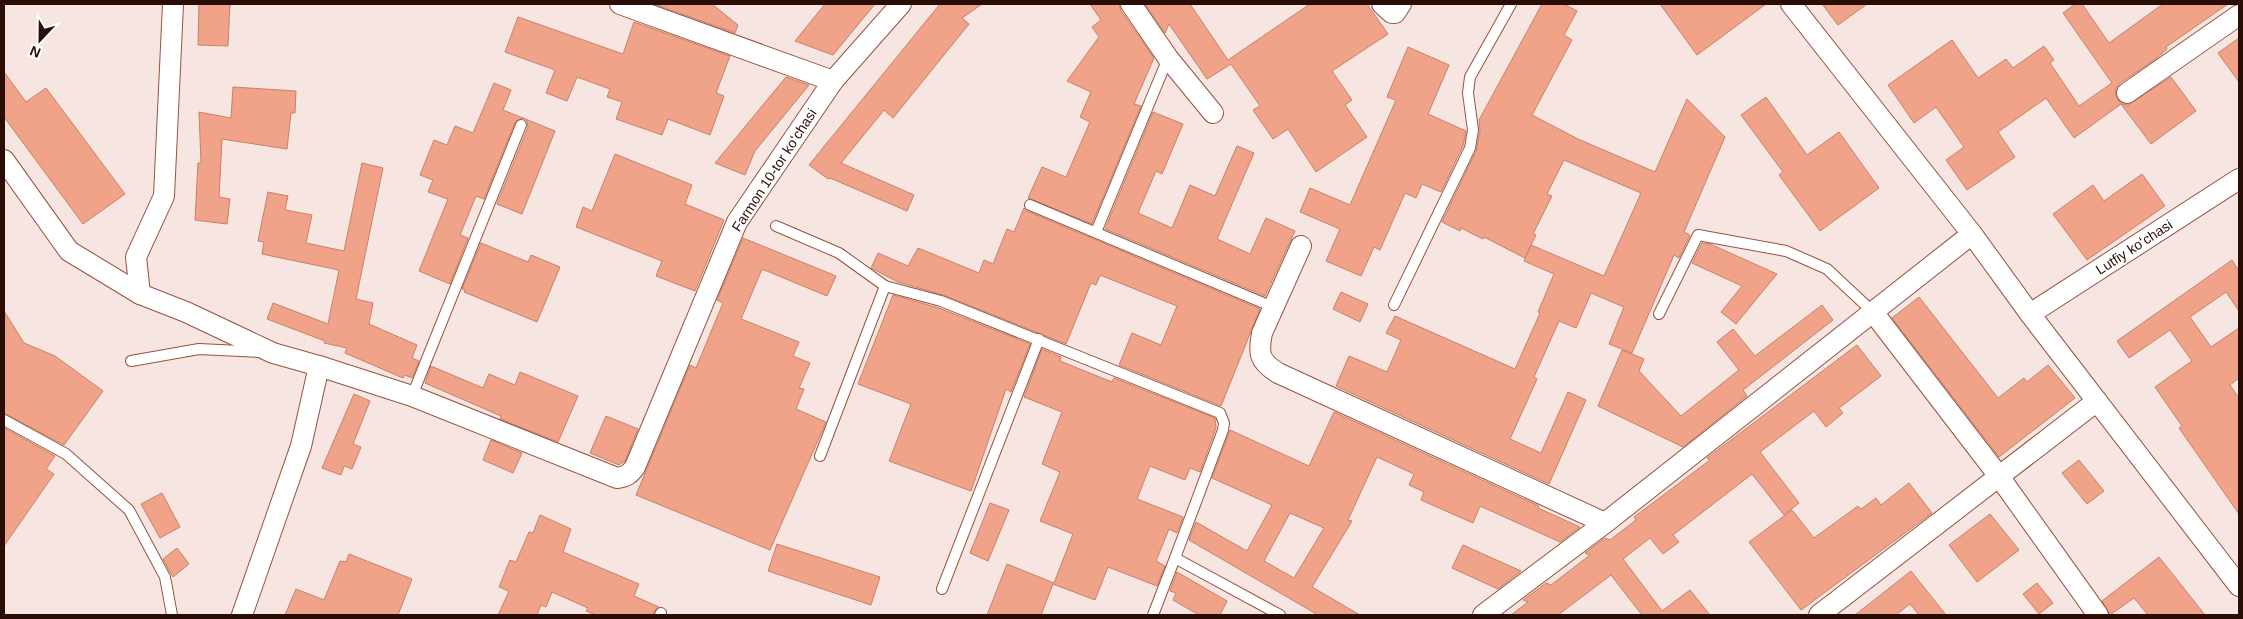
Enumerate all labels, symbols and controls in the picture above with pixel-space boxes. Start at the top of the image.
north arrow [15,15,65,65]
text: N [27,43,43,61]
street label: Farmon 10-tor koʻchasi [728,106,820,234]
street label: Lutfiy koʻchasi [2093,216,2175,278]

